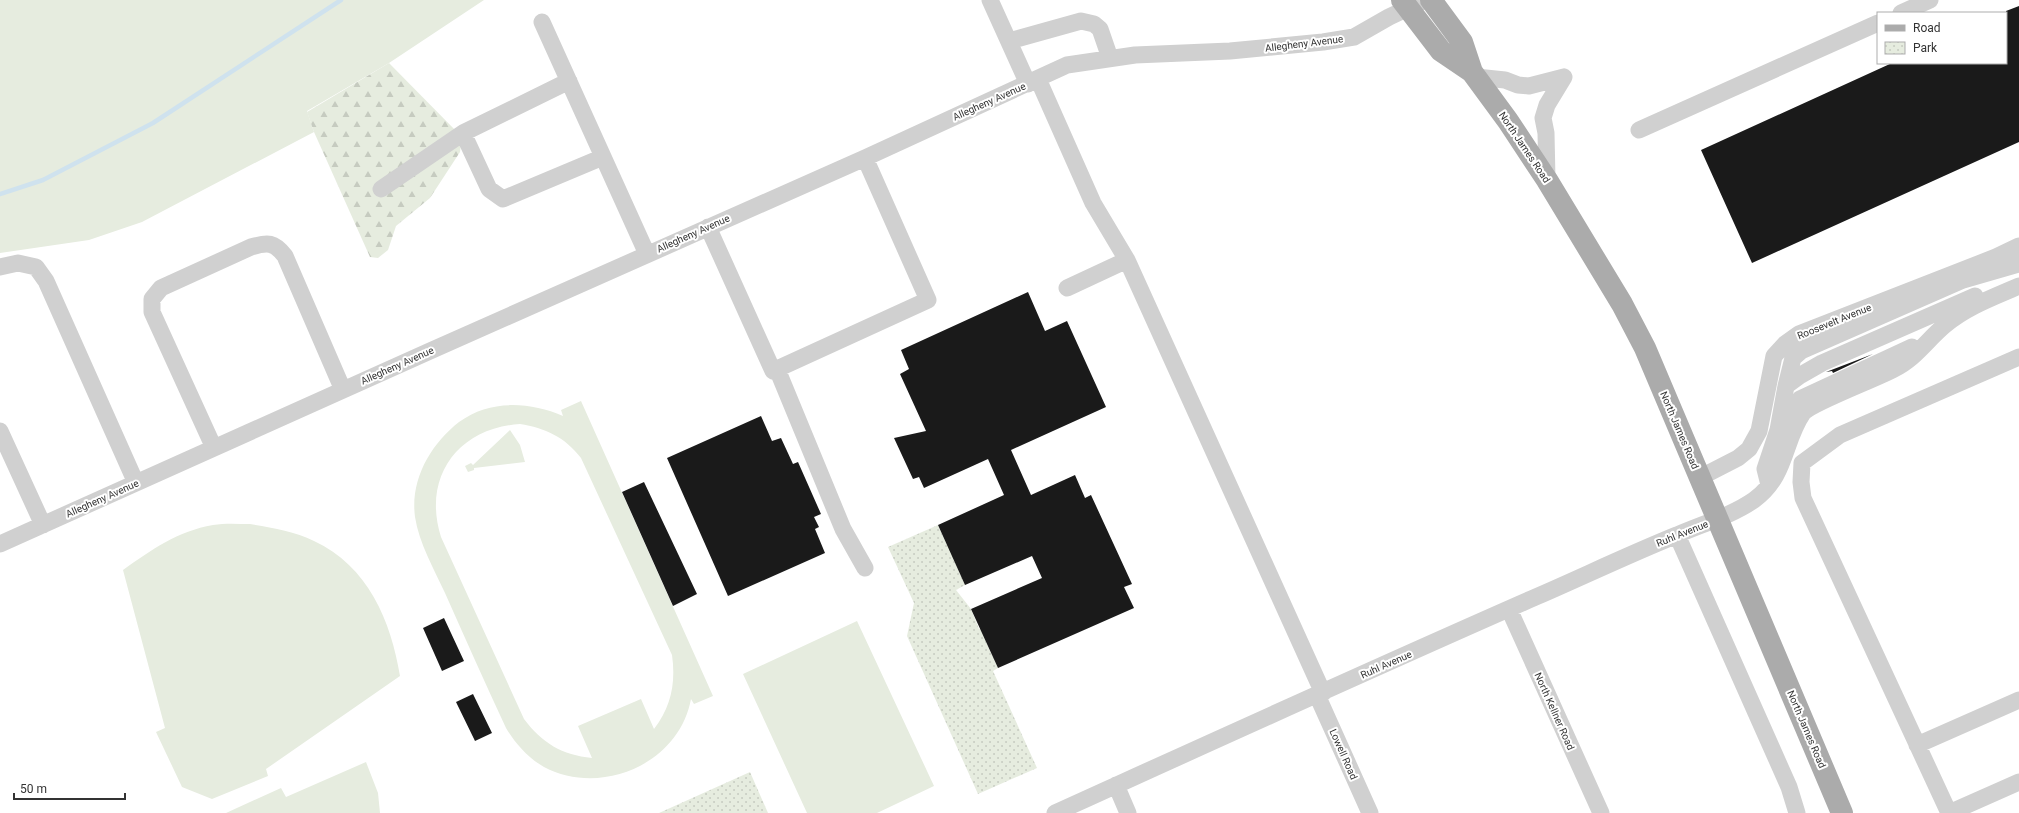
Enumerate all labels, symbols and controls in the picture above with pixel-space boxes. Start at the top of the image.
legend [1877,12,2007,64]
text: Road [1913,21,1941,35]
street label: Allegheny Avenue [1264,33,1344,54]
text: Park [1913,41,1938,55]
street label: Allegheny Avenue [951,80,1027,122]
street label: North James Road [1497,110,1552,185]
street label: Allegheny Avenue [655,212,731,254]
street label: Roosevelt Avenue [1796,302,1873,341]
street label: Allegheny Avenue [359,344,435,386]
street label: North James Road [1658,390,1701,471]
street label: Allegheny Avenue [64,477,140,519]
street label: Ruhl Avenue [1655,518,1710,549]
street label: Ruhl Avenue [1359,648,1413,681]
street label: North Kellner Road [1532,671,1577,752]
street label: North James Road [1785,689,1828,770]
street label: Lowell Road [1327,727,1360,781]
scale bar [14,775,125,801]
text: 50 m [20,782,47,796]

